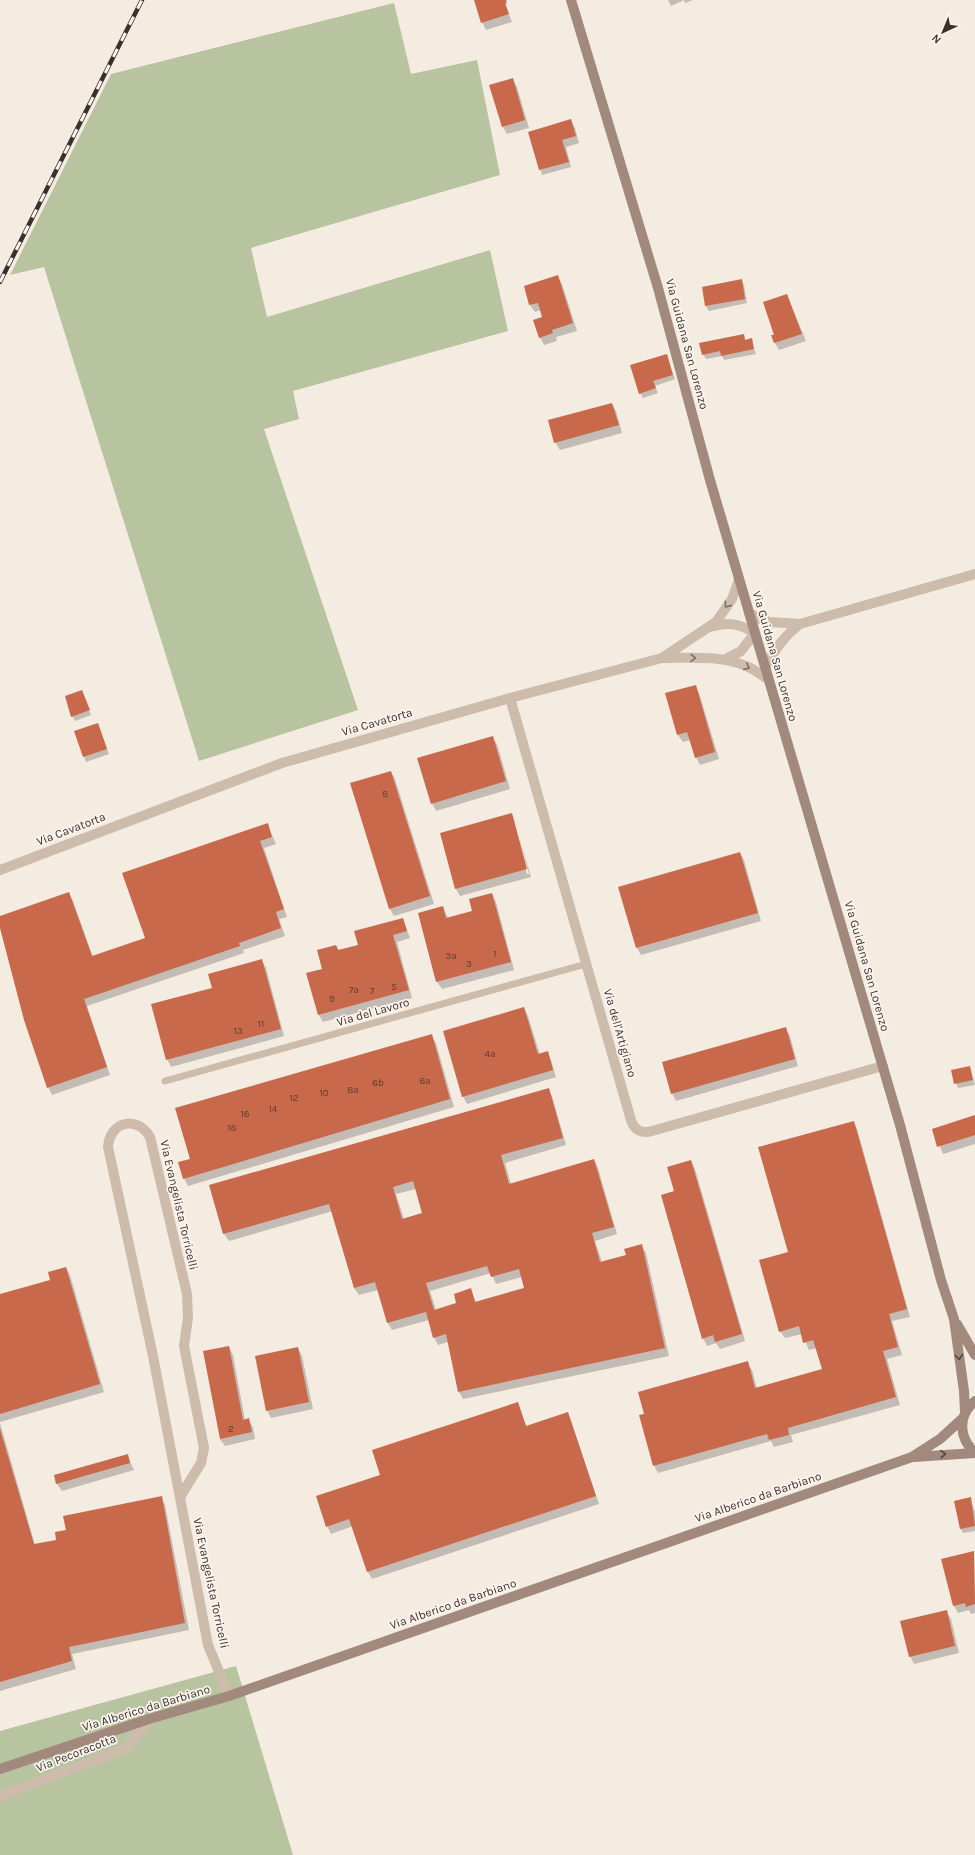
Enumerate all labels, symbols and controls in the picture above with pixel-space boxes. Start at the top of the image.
north arrow [923,12,963,52]
text: N [929,31,944,46]
street label: Via Guidana San Lorenzo [663,277,711,411]
street label: Via Guidana San Lorenzo [750,589,800,723]
one-way arrow [724,601,732,608]
one-way arrow [690,654,696,662]
one-way arrow [743,663,750,671]
street label: Via Cavatorta [340,705,414,739]
house number: 8 [382,788,388,800]
street label: Via Cavatorta [34,809,108,849]
street label: Via Guidana San Lorenzo [842,899,892,1033]
house number: 1 [493,948,497,960]
house number: 3a [445,950,457,962]
house number: 3 [466,958,472,970]
house number: 5 [391,981,397,993]
house number: 7a [349,984,359,996]
house number: 7 [370,985,375,997]
street label: Via dell'Artigiano [601,987,639,1079]
house number: 9 [329,993,335,1005]
street label: Via del Lavoro [335,995,411,1029]
house number: 11 [258,1018,264,1030]
house number: 13 [233,1025,243,1037]
house number: 4a [484,1048,496,1060]
house number: 6a [419,1075,431,1087]
house number: 6b [372,1077,384,1089]
house number: 8a [347,1084,359,1096]
house number: 10 [319,1087,329,1099]
house number: 12 [289,1092,299,1104]
house number: 14 [269,1103,278,1115]
house number: 16 [240,1108,250,1120]
house number: 18 [227,1122,237,1134]
street label: Via Evangelista Torricelli [157,1139,201,1271]
one-way arrow [955,1354,964,1360]
house number: 2 [228,1423,234,1435]
one-way arrow [940,1450,946,1459]
street label: Via Alberico da Barbiano [693,1469,823,1525]
street label: Via Evangelista Torricelli [190,1516,232,1650]
street label: Via Alberico da Barbiano [388,1576,518,1632]
street label: Via Alberico da Barbiano [80,1682,212,1734]
street label: Via Pecoracotta [34,1731,118,1775]

